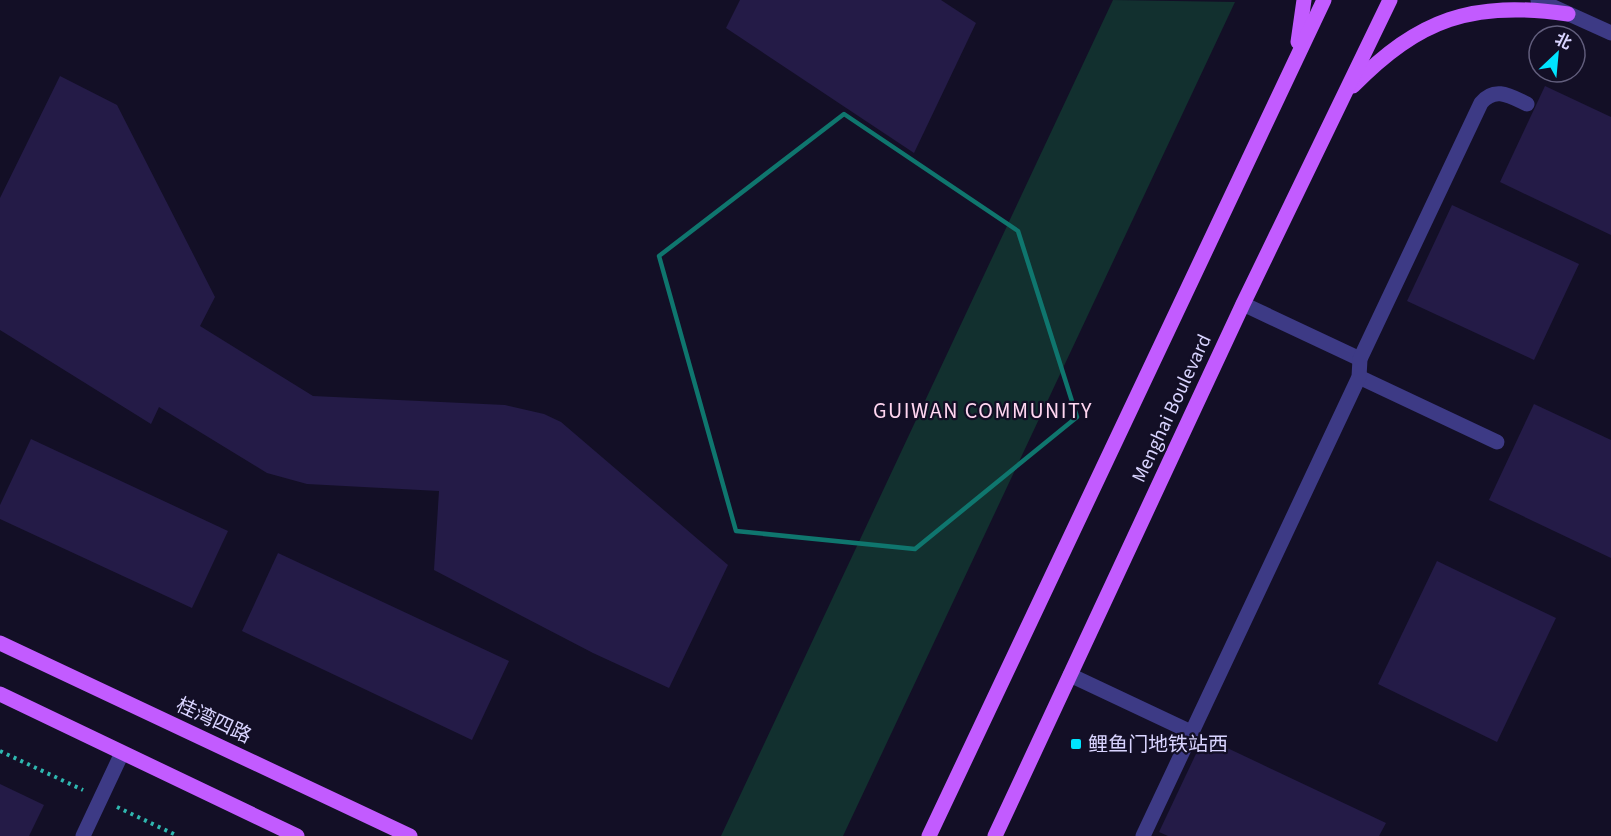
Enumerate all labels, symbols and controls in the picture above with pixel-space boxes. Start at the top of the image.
north arrow [1527,24,1587,84]
text: 北 [1551,28,1575,55]
street label: Menghai Boulevard [1125,330,1219,487]
district label: GUIWAN COMMUNITY [873,395,1093,427]
street label: 桂湾四路 [171,691,256,750]
place label: 鲤鱼门地铁站西 [1088,731,1228,759]
marker: 鲤鱼门地铁站西 [1069,737,1083,751]

